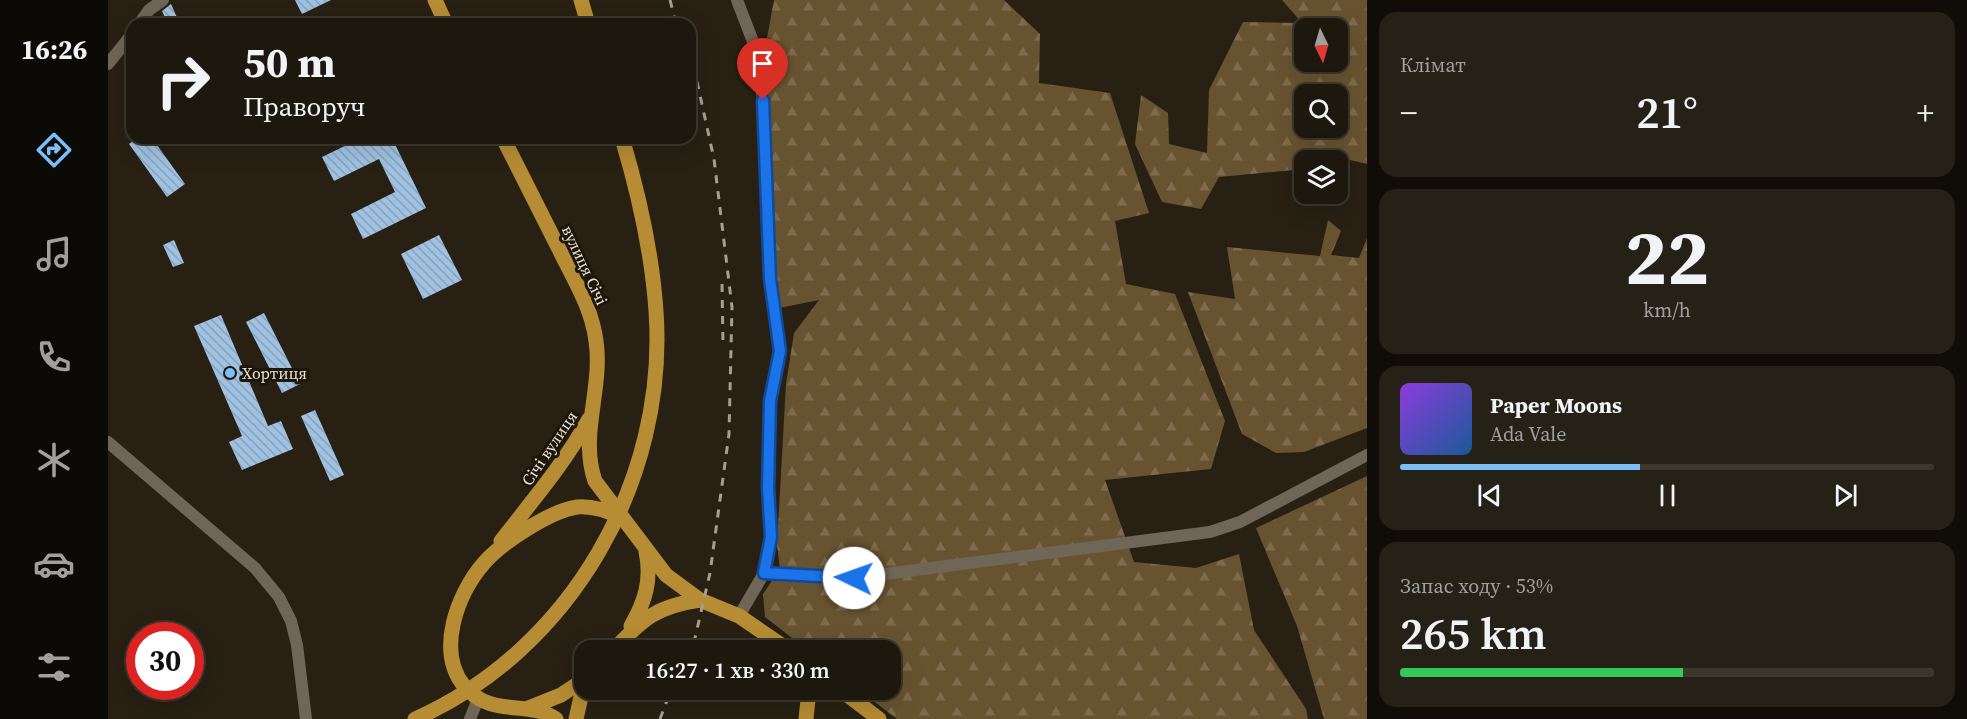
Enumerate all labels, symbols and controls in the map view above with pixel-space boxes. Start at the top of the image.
north arrow [1294,18,1348,72]
map controls [1294,18,1348,204]
text: 16:26 [21,31,87,68]
text: 50 m [243,33,336,91]
pin [737,38,788,100]
icon: right [144,42,222,120]
icon: arrive [746,47,779,80]
text: Клімат [1400,51,1466,79]
text: 21° [1636,81,1698,143]
button: search [1294,84,1348,138]
text: Праворуч [243,88,366,125]
text: − [1400,90,1418,135]
text: + [1917,90,1934,135]
icon: directions [33,129,75,171]
button: layers [1294,150,1348,204]
text: 22 [1625,203,1709,310]
street label: вулиця Січі [557,222,613,309]
icon: music [33,233,75,275]
text: km/h [1643,296,1691,324]
icon: phone [33,336,75,378]
place label: Хортиця [242,362,307,384]
marker: Хортиця [223,366,237,380]
text: Paper Moons [1490,390,1622,420]
street label: Січі вулиця [516,406,582,490]
text: Ada Vale [1490,420,1566,448]
icon: climate [33,439,75,481]
icon: previous [1473,479,1506,512]
icon: pause [1651,479,1684,512]
icon: next [1829,479,1862,512]
icon: car [33,543,75,585]
position arrow [822,546,886,610]
text: Запас ходу · 53% [1400,572,1553,600]
text: 265 km [1400,602,1547,664]
speed limit sign: 30 [126,622,204,700]
icon: filters [33,646,75,688]
text: 16:27 · 1 хв · 330 m [645,655,830,685]

